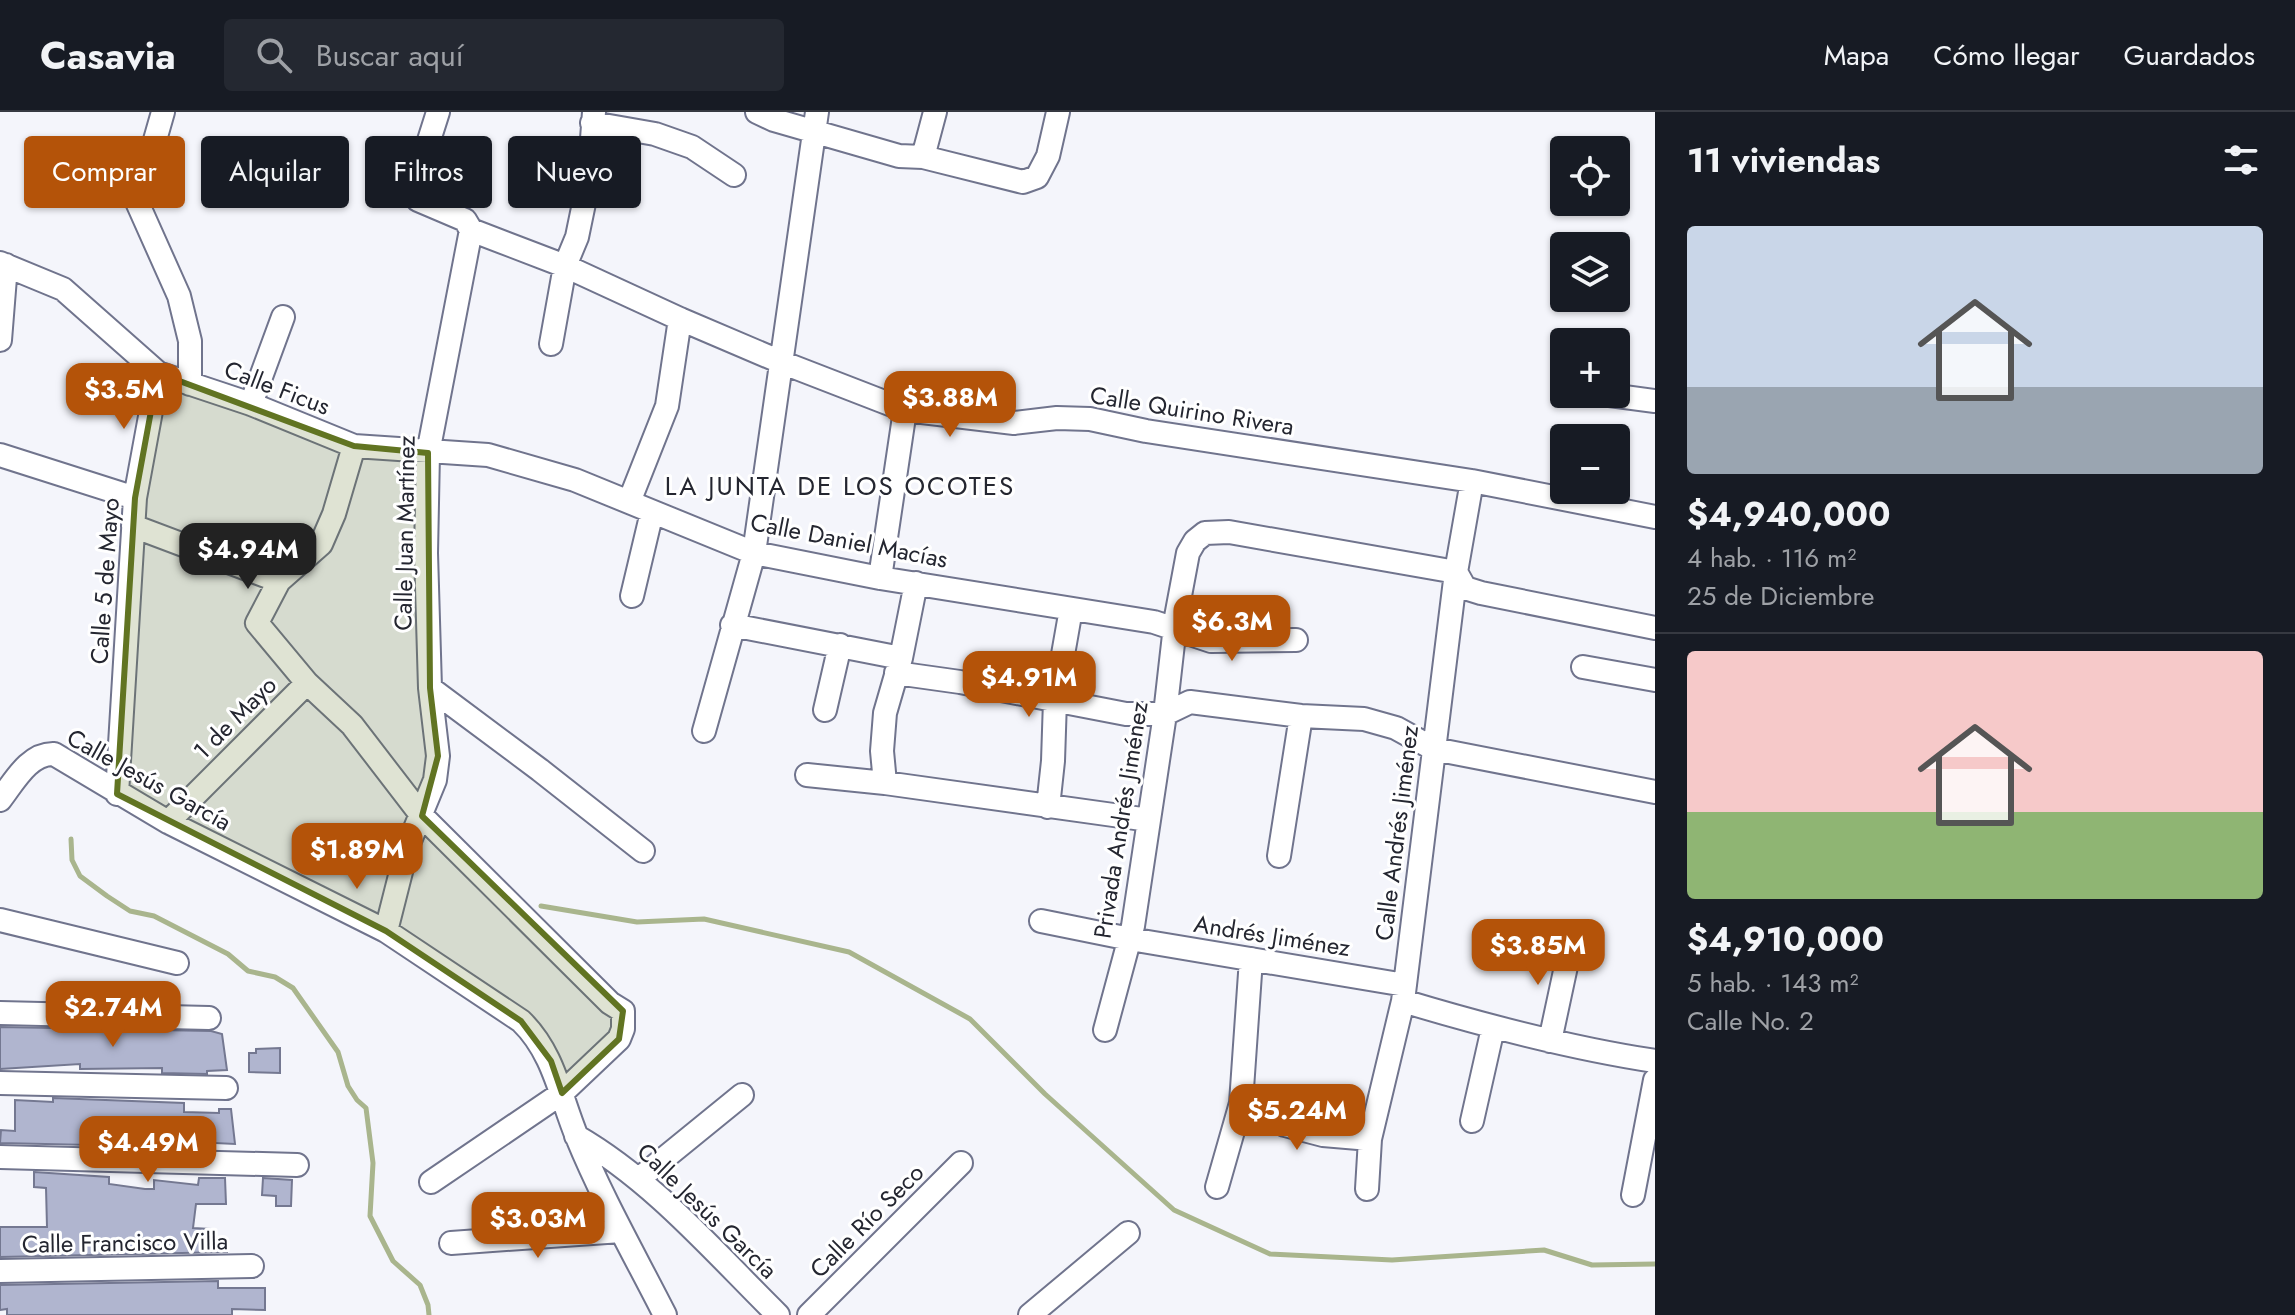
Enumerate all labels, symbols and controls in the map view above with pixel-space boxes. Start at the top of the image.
search box [224,19,784,91]
text: Casavia [40,28,176,83]
icon: search [252,33,296,77]
text: Buscar aquí [316,34,463,77]
text: Mapa [1824,35,1889,76]
text: Cómo llegar [1933,35,2080,76]
text: Guardados [2124,35,2255,76]
chip: Comprar [24,136,185,208]
chip: Alquilar [201,136,349,208]
chip: Filtros [365,136,492,208]
chip: Nuevo [508,136,641,208]
map controls [1550,136,1630,504]
button: locate [1550,136,1630,216]
text: 11 viviendas [1687,136,1880,185]
icon: filters [2219,138,2263,182]
button: layers [1550,232,1630,312]
icon: home [1903,278,2047,422]
button: + [1550,328,1630,408]
street label: Calle Ficus [219,351,335,424]
pin: $3.5M [68,363,180,431]
text: $3.5M [84,370,164,408]
pin: $3.88M [885,371,1015,439]
street label: Calle Quirino Rivera [1088,377,1296,444]
text: $3.88M [902,378,998,416]
button: − [1550,424,1630,504]
street label: Calle Juan Martínez [385,435,424,631]
district label: LA JUNTA DE LOS OCOTES [665,467,1015,505]
text: $4,940,000 [1687,490,1890,539]
street label: Calle 5 de Mayo [81,497,128,665]
street label: Calle Daniel Macías [747,504,951,577]
pin: $4.94M [183,523,313,591]
text: $4.94M [197,530,299,568]
text: 4 hab. · 116 m² [1687,539,1856,577]
text: 25 de Diciembre [1687,577,1874,615]
pin: $6.3M [1176,595,1288,663]
text: $6.3M [1191,602,1273,640]
pin: $4.91M [964,651,1094,719]
text: $4.91M [981,658,1077,696]
street label: 1 de Mayo [185,668,284,767]
street label: Privada Andrés Jiménez [1084,699,1157,941]
icon: home [1903,703,2047,847]
street label: Calle Jesús García [61,720,238,839]
street label: Calle Andrés Jiménez [1366,723,1427,943]
pin: $1.89M [292,823,422,891]
text: $1.89M [310,830,404,868]
street label: Andrés Jiménez [1191,906,1353,965]
text: $4,910,000 [1687,915,1884,964]
pin: $3.85M [1473,919,1603,987]
text: $3.85M [1490,926,1586,964]
text: 5 hab. · 143 m² [1687,964,1858,1002]
pin: $2.74M [48,981,178,1049]
text: $2.74M [64,988,162,1026]
text: Calle No. 2 [1687,1002,1814,1040]
pin: $5.24M [1232,1084,1362,1152]
text: $5.24M [1247,1091,1347,1129]
pin: $4.49M [83,1116,213,1184]
text: $4.49M [97,1123,199,1161]
street label: Calle Jesús García [629,1134,785,1287]
street label: Calle Río Seco [802,1156,932,1286]
pin: $3.03M [473,1192,603,1260]
text: $3.03M [490,1199,586,1237]
street label: Calle Francisco Villa [22,1223,228,1262]

